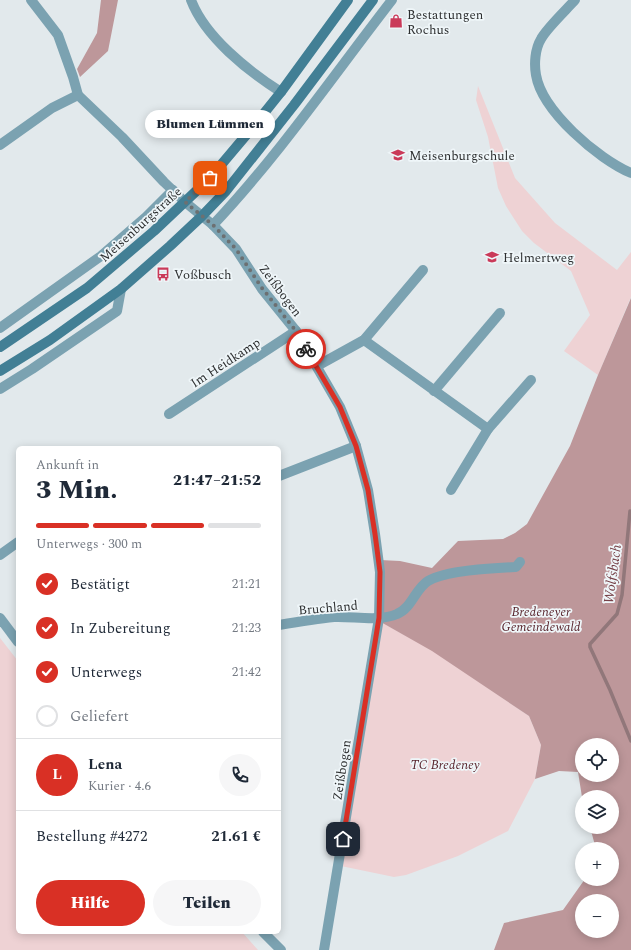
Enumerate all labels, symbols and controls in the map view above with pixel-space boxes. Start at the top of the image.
place label: Bestattungen Rochus [407,5,484,40]
shop icon: Bestattungen Rochus [388,13,404,29]
callout: Blumen Lümmen [145,110,275,138]
text: Blumen Lümmen [156,114,264,134]
place label: Meisenburgschule [409,146,515,166]
school or university icon: Meisenburgschule [390,147,406,163]
pin [193,161,227,195]
icon: bag [199,167,221,189]
street label: Meisenburgstraße [95,182,186,267]
place label: Helmertweg [503,248,574,268]
school or university icon: Helmertweg [484,249,500,265]
street label: Zeißbogen [254,260,307,321]
place label: Voßbusch [174,265,232,285]
bus stop icon: Voßbusch [155,266,171,282]
courier [286,329,326,369]
street label: Im Heidkamp [187,333,264,393]
icon: bike [295,338,317,360]
text: Ankunft in [36,455,99,475]
text: 21:47–21:52 [173,469,261,492]
text: 3 Min. [36,470,118,510]
text: Unterwegs · 300 m [36,534,142,554]
water label: Wolfsbach [598,543,627,605]
icon: check [36,573,58,595]
text: Bestätigt [70,573,130,596]
text: 21:21 [232,574,261,594]
street label: Bruchland [297,595,359,621]
park label: Bredeneyer Gemeindewald [501,602,581,637]
icon: check [36,617,58,639]
text: In Zubereitung [70,617,171,640]
text: 21:23 [232,618,261,638]
icon: check [36,661,58,683]
text: Unterwegs [70,661,142,684]
text: 21:42 [232,662,261,682]
text: Geliefert [70,705,129,728]
street label: Zeißbogen [327,738,357,802]
map controls [575,738,619,938]
button: locate [575,738,619,782]
text: Lena [88,753,122,776]
button: phone [219,754,261,796]
park label: TC Bredeney [410,755,480,775]
text: L [52,763,62,786]
text: Kurier · 4.6 [88,776,151,796]
button: layers [575,790,619,834]
pin [326,822,360,856]
text: Bestellung #4272 [36,825,148,848]
text: 21.61 € [211,825,261,848]
icon: home [332,828,354,850]
button: + [575,842,619,886]
button: Hilfe [36,880,145,926]
button: Teilen [153,880,261,926]
button: − [575,894,619,938]

